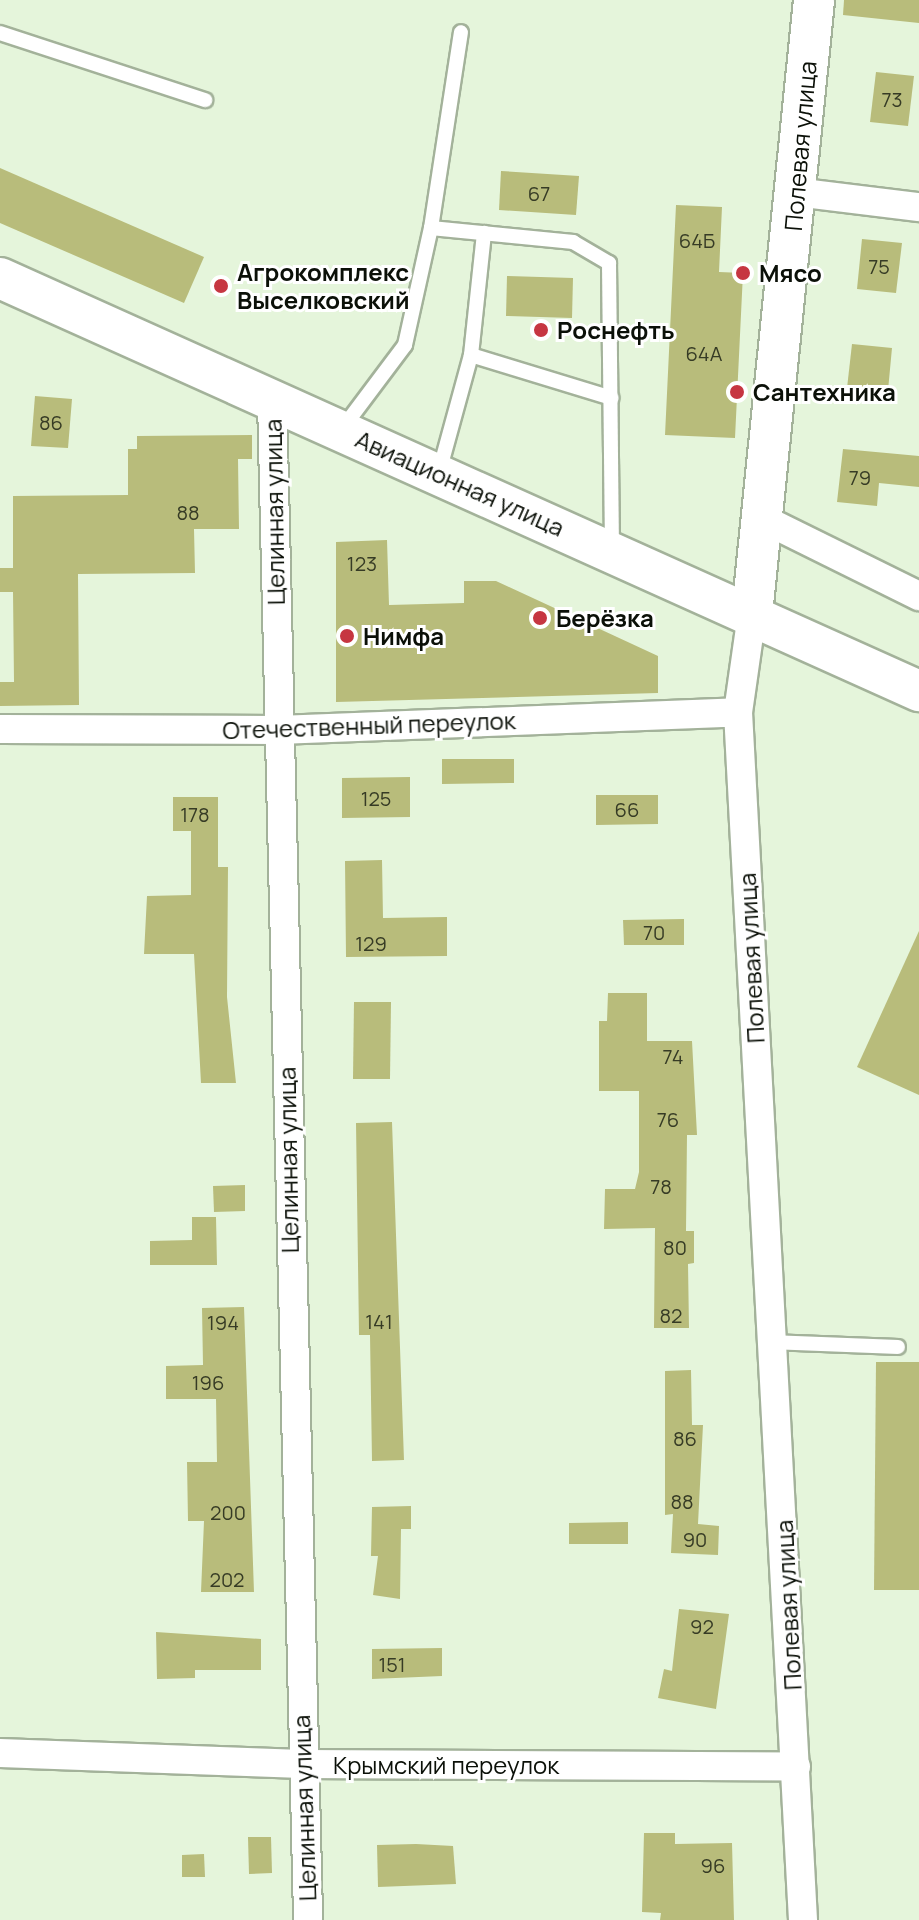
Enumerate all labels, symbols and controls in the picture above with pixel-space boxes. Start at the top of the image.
street label: Полевая улица [778,60,822,232]
house number: 73 [881,87,903,111]
house number: 67 [528,181,550,205]
house number: 64Б [679,228,715,252]
house number: 75 [868,254,890,278]
place label: Агрокомплекс Выселковский [237,258,409,314]
place label: Мясо [759,259,822,287]
marker: Мясо [734,264,752,282]
marker: Агрокомплекс Выселковский [212,277,230,295]
place label: Роснефть [557,316,675,344]
marker: Роснефть [532,321,550,339]
house number: 64А [685,341,723,365]
place label: Сантехника [753,378,896,406]
marker: Сантехника [728,383,746,401]
house number: 86 [39,410,63,434]
street label: Целинная улица [258,419,290,605]
street label: Авиационная улица [351,424,569,542]
house number: 79 [849,465,871,489]
house number: 88 [176,500,200,524]
house number: 123 [347,551,377,575]
place label: Берёзка [556,604,654,632]
marker: Берёзка [531,609,549,627]
place label: Нимфа [363,622,444,650]
marker: Нимфа [338,627,356,645]
street label: Отечественный переулок [222,705,516,745]
house number: 125 [361,786,391,810]
house number: 66 [615,797,639,821]
house number: 178 [180,802,210,826]
street label: Полевая улица [732,872,770,1044]
house number: 70 [643,920,665,944]
house number: 129 [355,931,387,955]
house number: 74 [662,1044,684,1068]
street label: Целинная улица [272,1067,304,1253]
house number: 76 [657,1107,679,1131]
house number: 78 [650,1174,672,1198]
house number: 80 [663,1235,687,1259]
house number: 82 [659,1303,683,1327]
house number: 141 [365,1309,393,1333]
house number: 194 [207,1310,239,1334]
house number: 196 [192,1370,224,1394]
house number: 86 [673,1426,697,1450]
house number: 88 [670,1489,694,1513]
house number: 200 [210,1500,246,1524]
street label: Полевая улица [769,1519,807,1691]
house number: 90 [683,1527,707,1551]
house number: 202 [210,1567,244,1591]
house number: 92 [690,1614,714,1638]
house number: 151 [378,1652,406,1676]
street label: Целинная улица [286,1714,322,1902]
street label: Крымский переулок [333,1751,559,1779]
house number: 96 [701,1853,725,1877]

